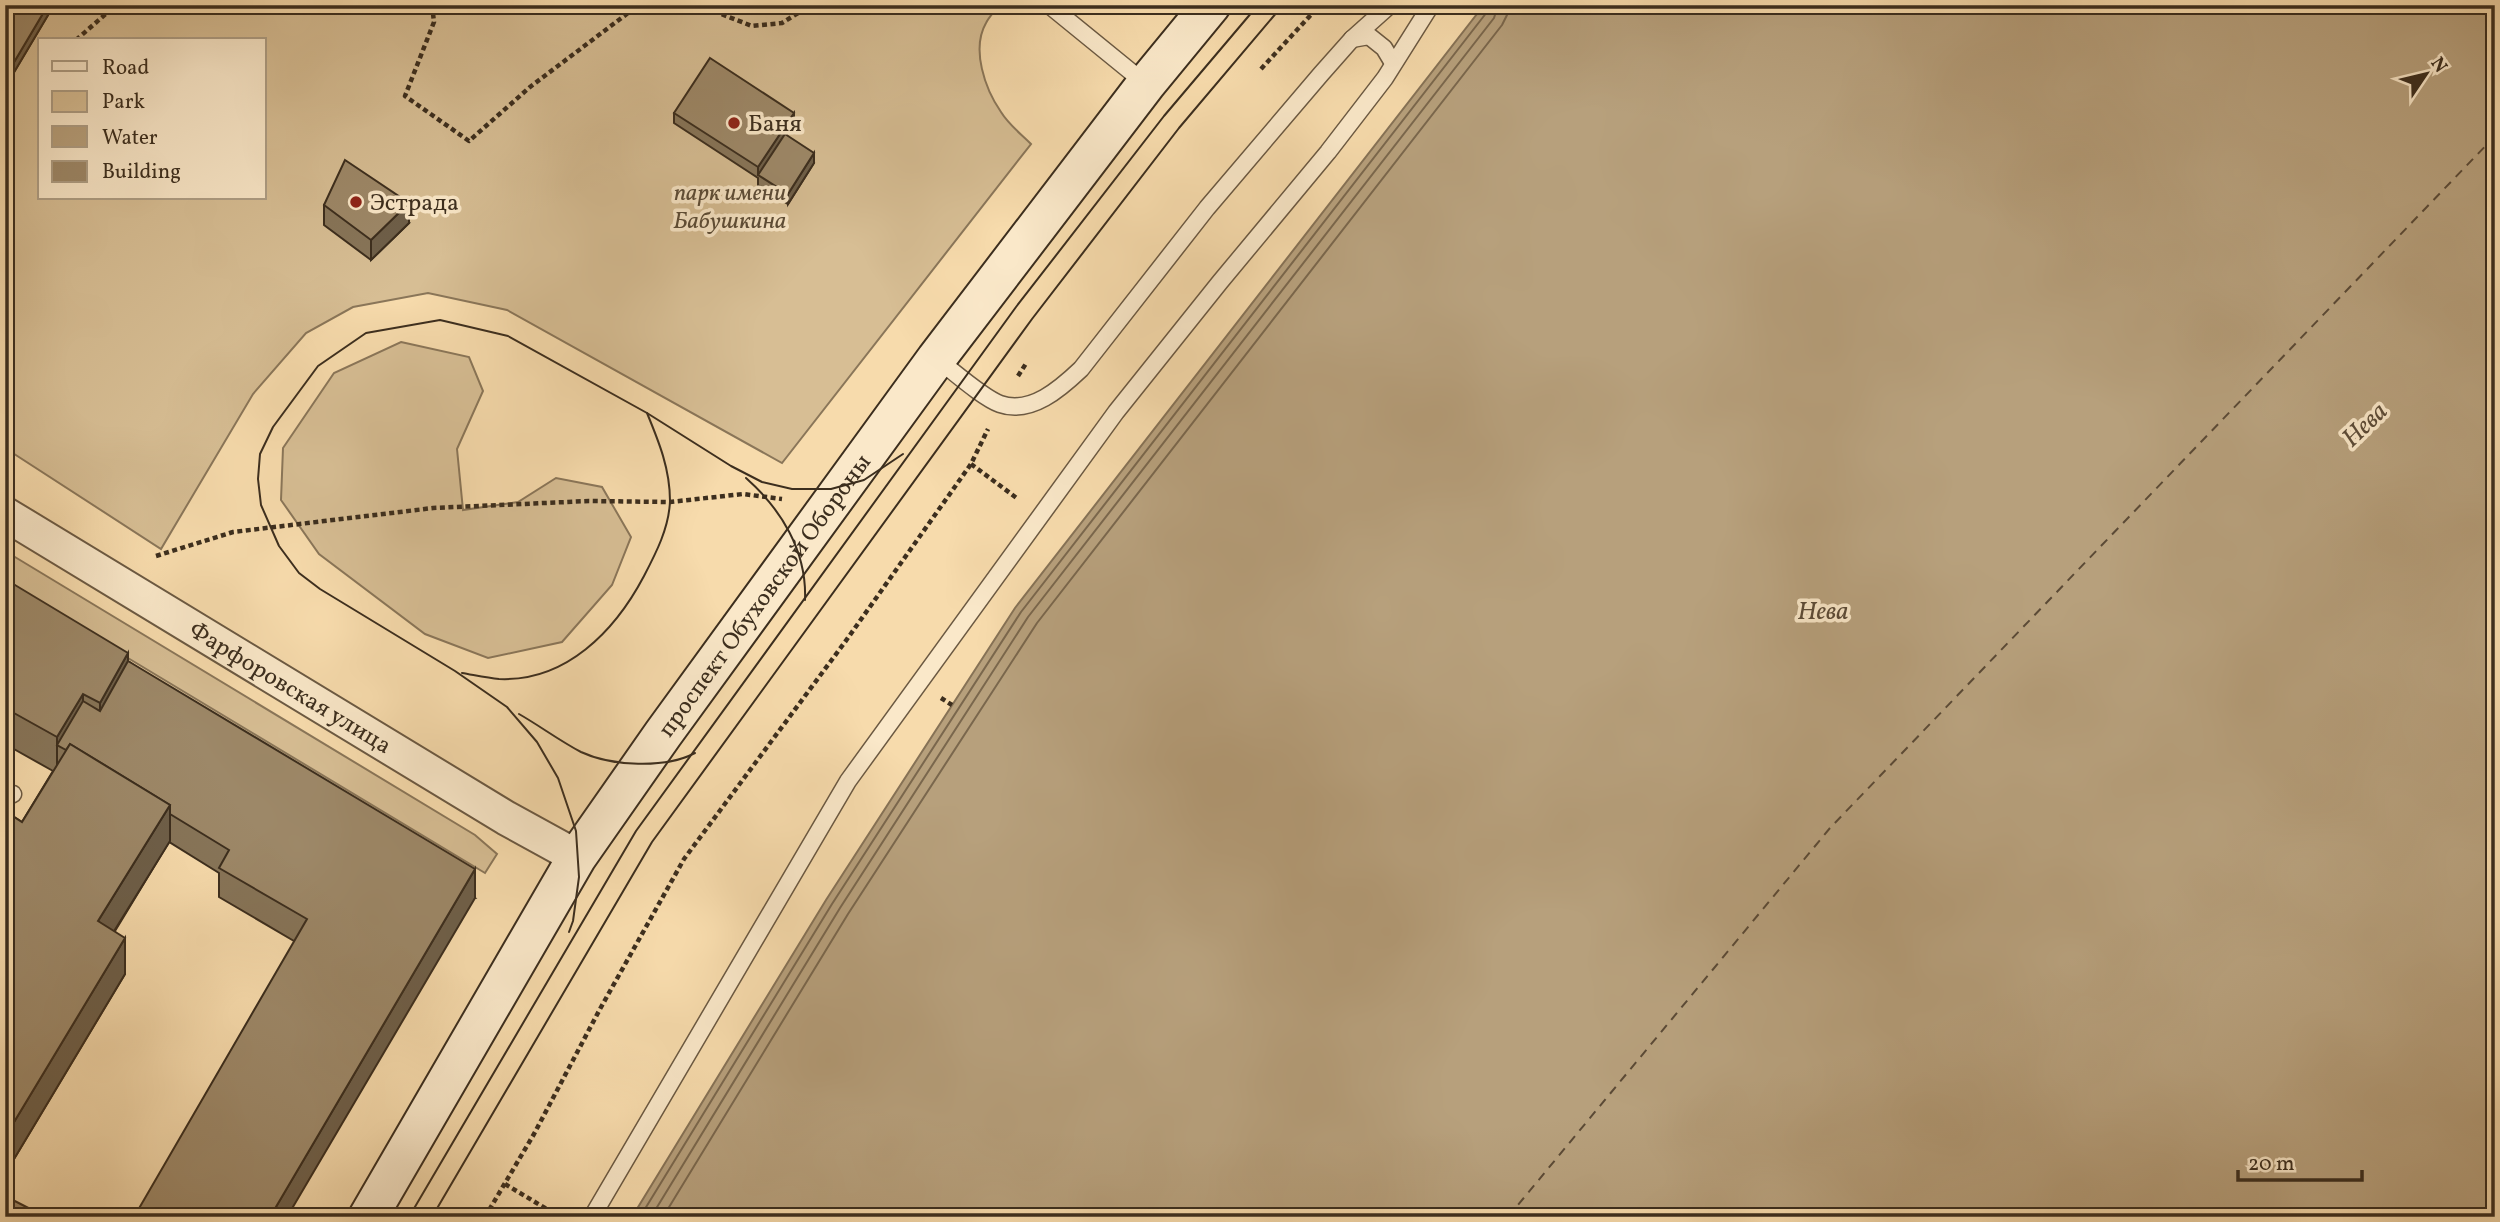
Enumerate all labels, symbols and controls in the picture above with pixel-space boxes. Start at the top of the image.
legend [38,38,266,200]
north arrow [2392,38,2462,108]
text: N [2424,52,2453,79]
text: Road [102,54,149,83]
text: Park [102,88,145,117]
place label: Баня [748,108,802,142]
marker: Баня [726,115,742,131]
text: Water [102,124,158,153]
text: Building [102,158,181,187]
park label: парк имени Бабушкина [674,177,786,239]
place label: Эстрада [370,187,459,221]
marker: Эстрада [348,194,364,210]
water label: Нева [2334,395,2396,456]
street label: проспект Обуховской Обороны [651,448,880,745]
water label: Нева [1797,594,1849,630]
street label: Фарфоровская улица [182,614,397,764]
scale bar [2238,1138,2362,1182]
text: 20 m [2248,1150,2294,1179]

